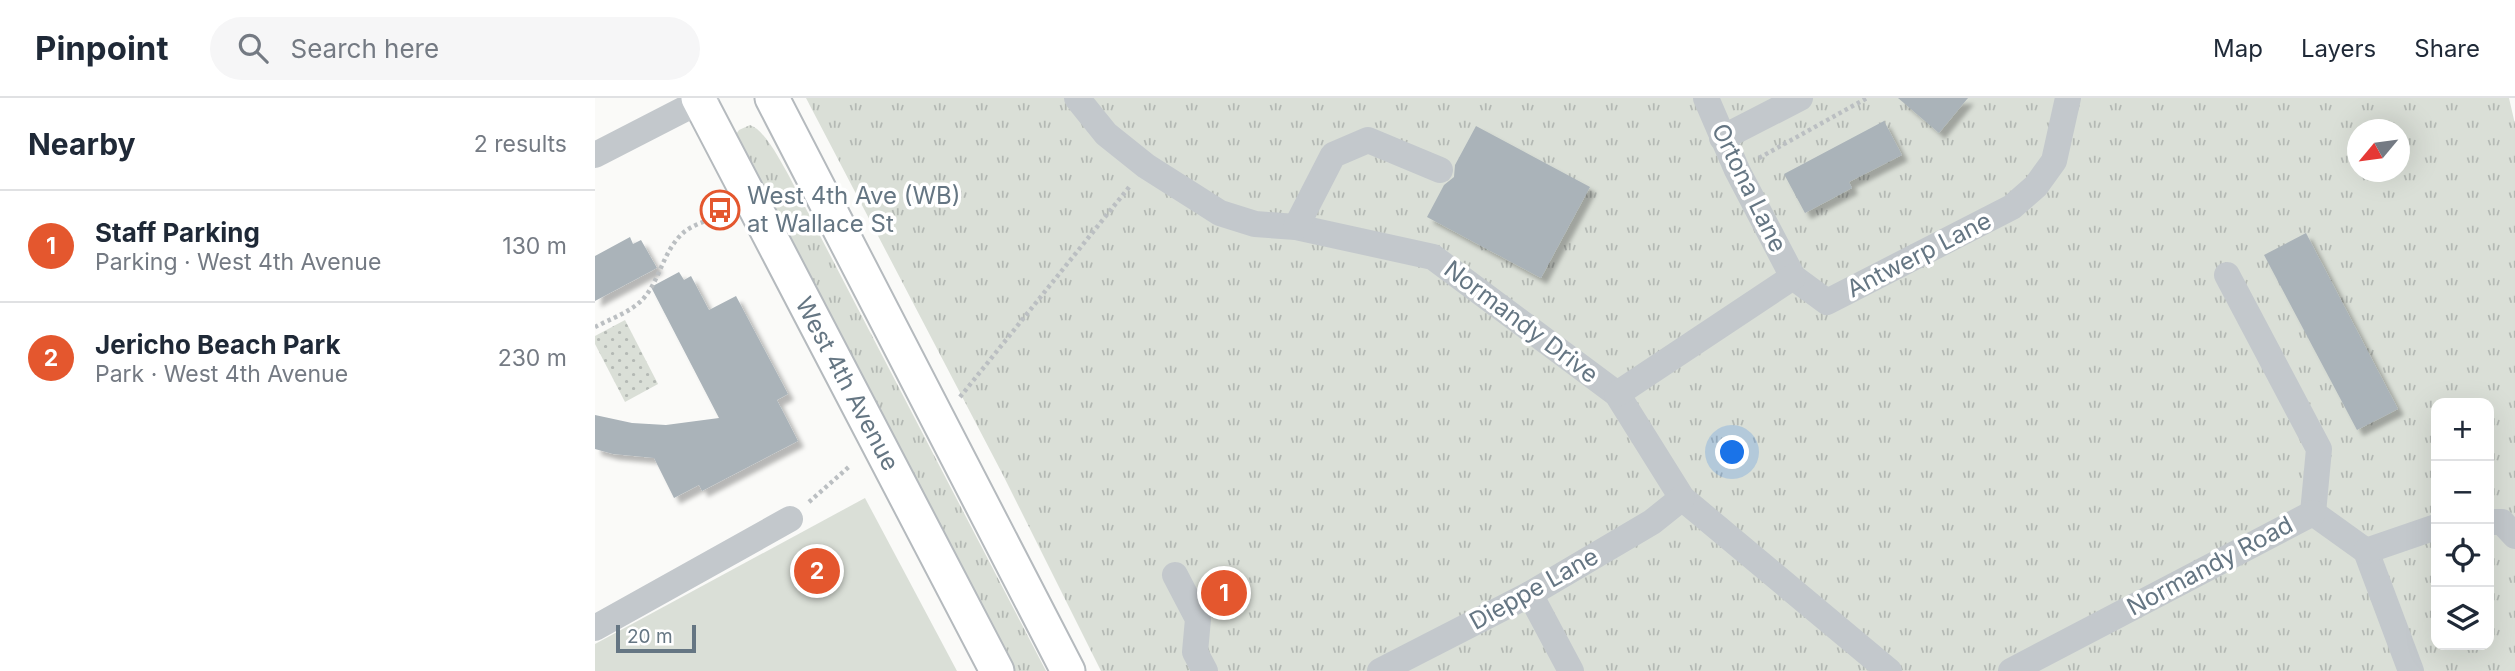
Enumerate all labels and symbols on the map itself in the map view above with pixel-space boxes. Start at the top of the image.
street label: Ortona Lane [1706,119,1793,257]
north arrow [2347,119,2410,182]
place label: West 4th Ave (WB) at Wallace St [747,181,961,238]
bus stop icon: West 4th Ave (WB) at Wallace St [699,189,741,231]
street label: Antwerp Lane [1842,206,1996,303]
street label: Normandy Drive [1439,254,1604,389]
street label: West 4th Avenue [789,292,905,475]
your location [1715,435,1749,469]
street label: Normandy Road [2122,510,2298,621]
street label: Dieppe Lane [1464,541,1603,636]
pin: 2 [794,545,840,597]
pin: 1 [1201,567,1247,619]
scale bar [616,622,697,654]

